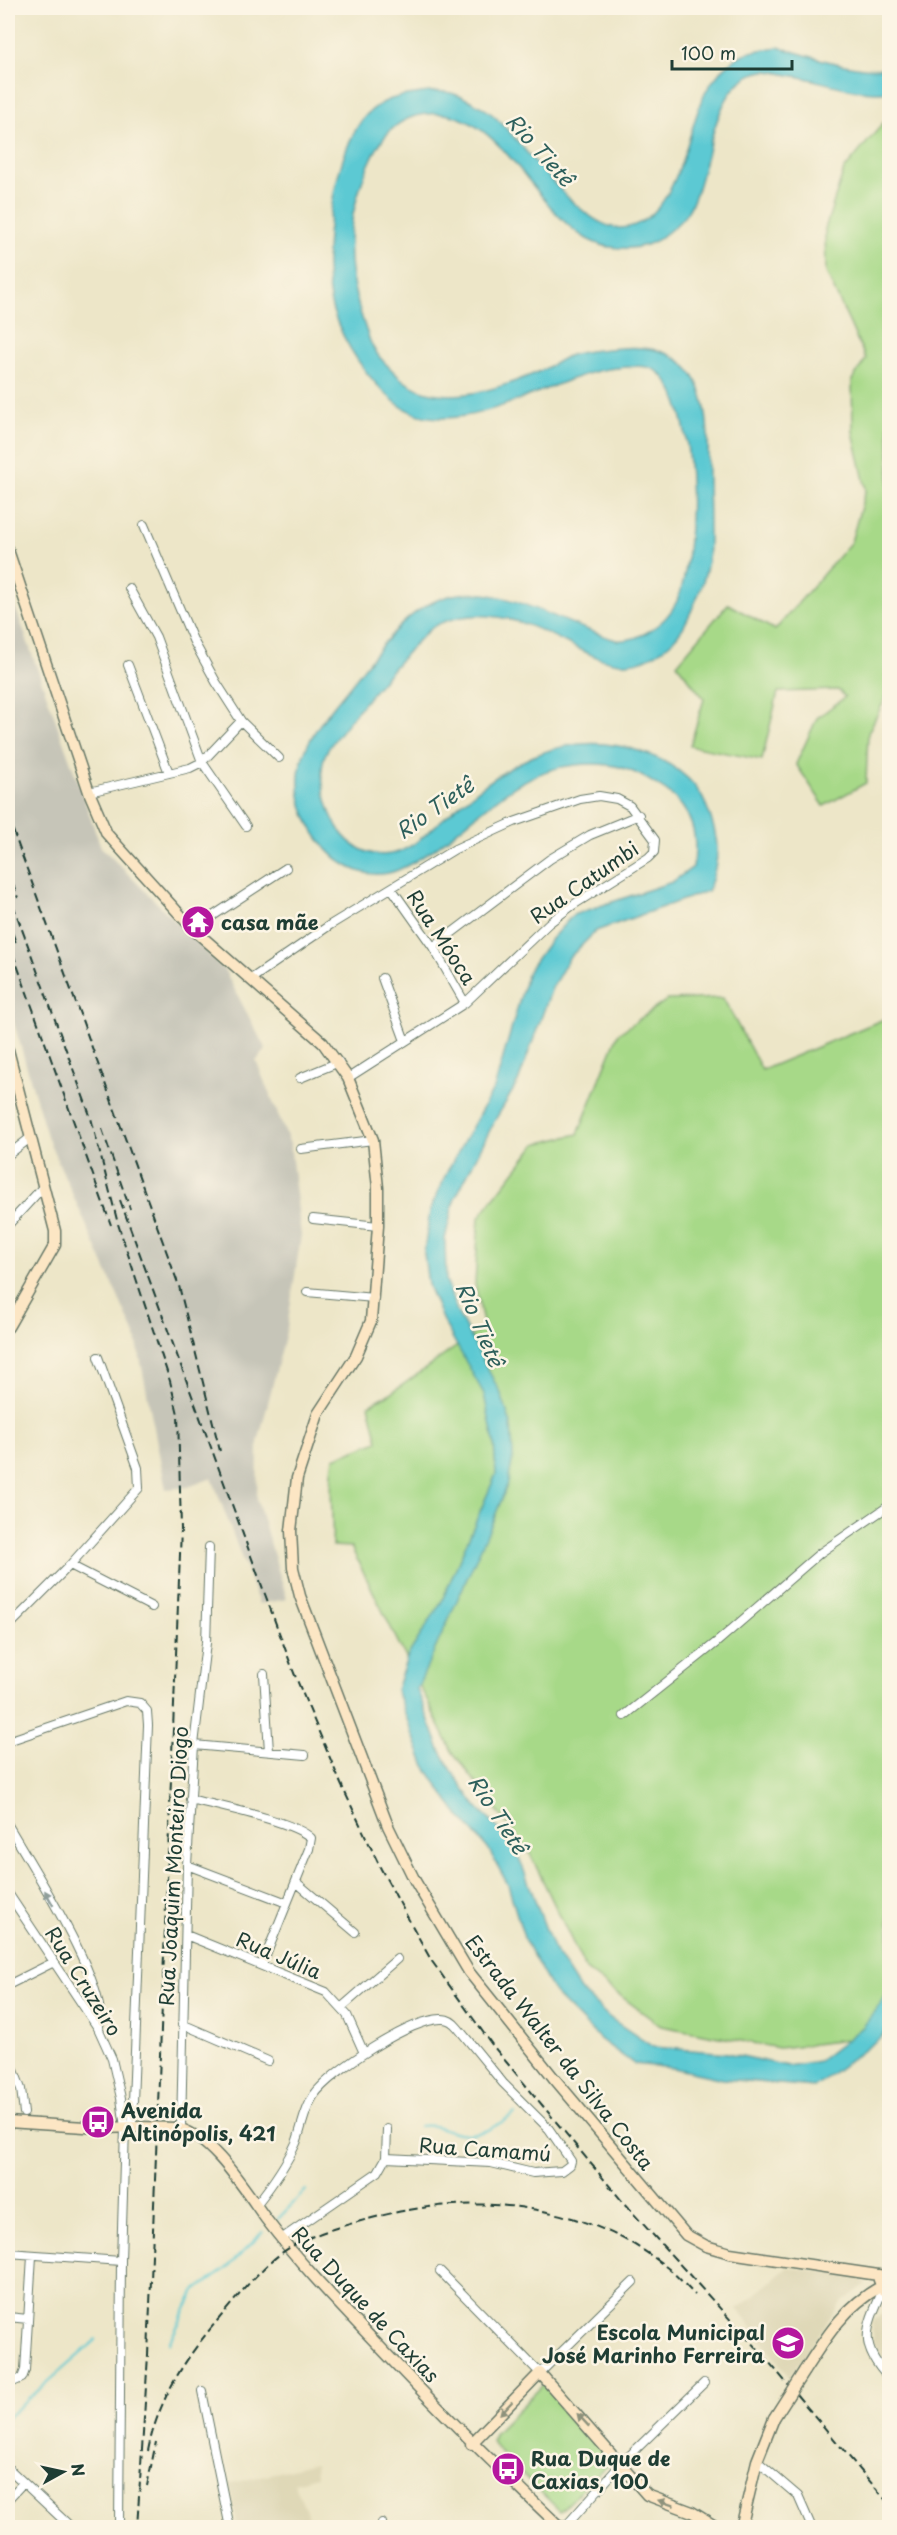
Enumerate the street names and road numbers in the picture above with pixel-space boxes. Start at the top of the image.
street label: Rua Catumbi [524,833,644,931]
street label: Rua Móoca [400,884,484,991]
street label: Rua Joaquim Monteiro Diogo [151,1725,195,2007]
street label: Rua Cruzeiro [38,1920,130,2042]
street label: Rua Júlia [232,1924,327,1987]
street label: Estrada Walter da Silva Costa [458,1928,662,2177]
street label: Rua Camamú [418,2129,552,2169]
street label: Rua Duque de Caxias [285,2219,447,2389]

